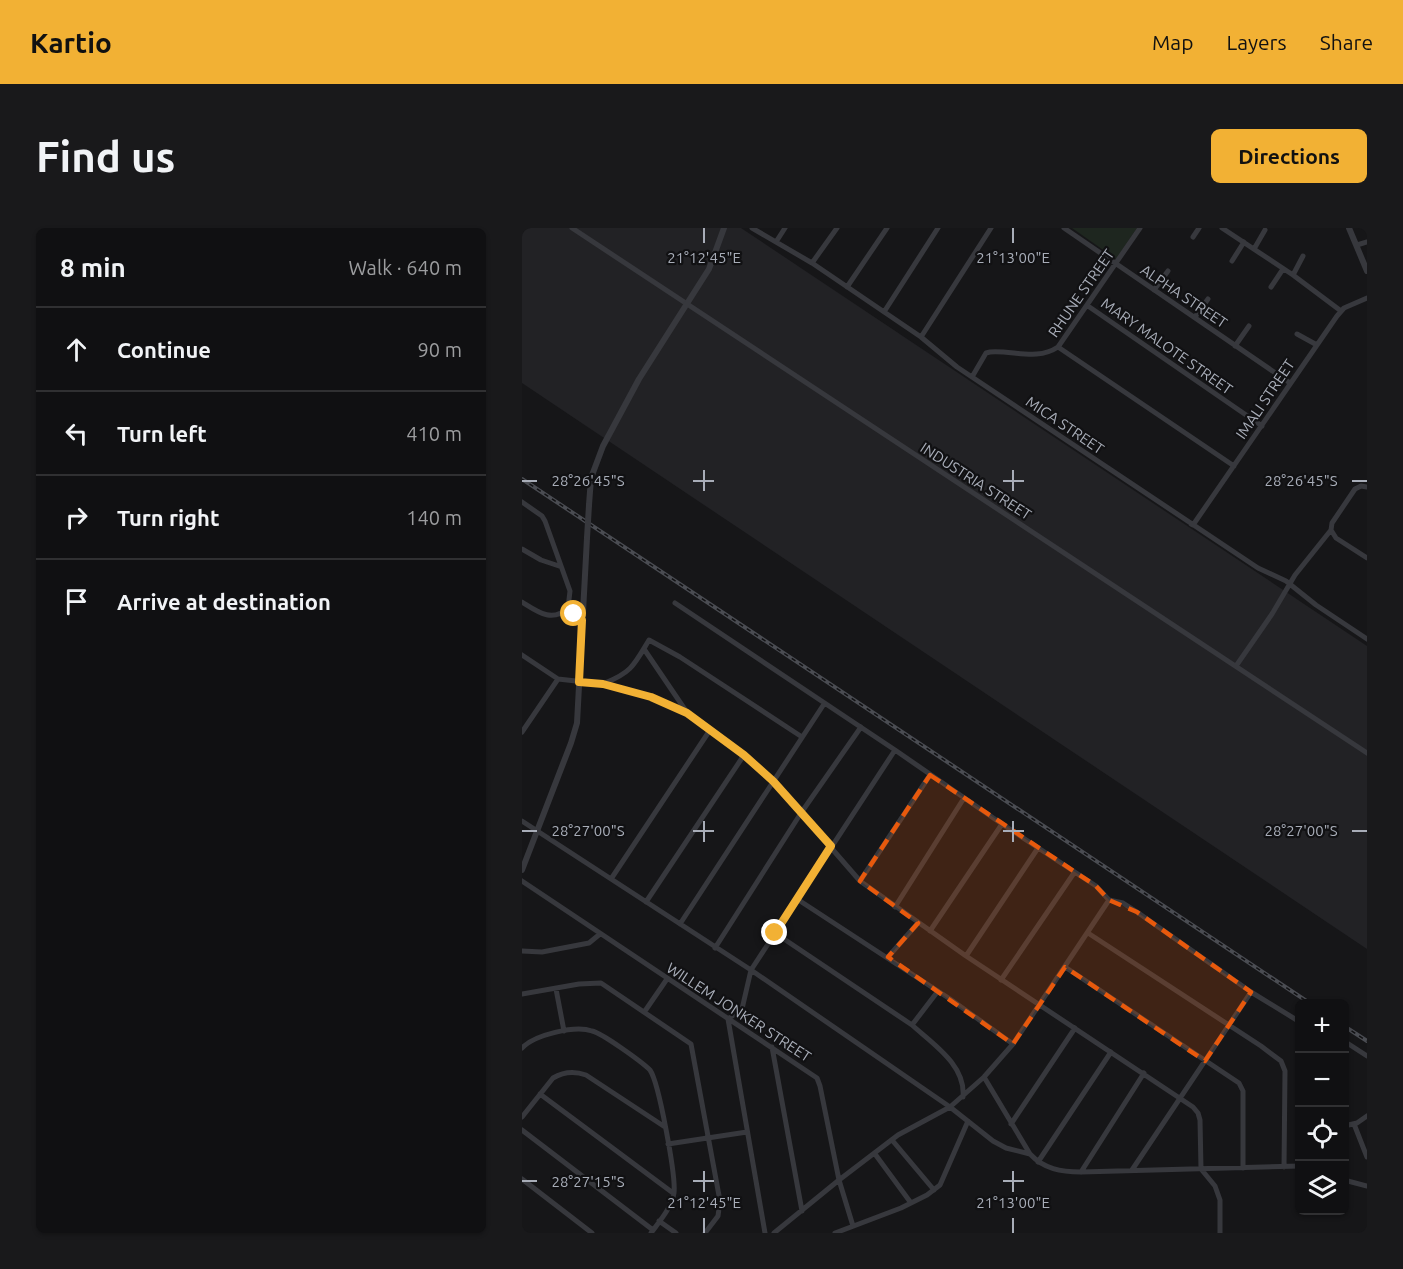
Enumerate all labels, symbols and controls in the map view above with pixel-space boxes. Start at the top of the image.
text: Kartio [30,27,112,58]
text: Map [1152,30,1193,54]
text: Layers [1226,30,1287,54]
text: Share [1320,30,1373,54]
button: Directions [1211,129,1367,183]
text: Find us [36,133,175,180]
street label: RHUNE STREET [1044,245,1118,340]
text: 21°12'45"E [667,249,741,266]
text: 21°13'00"E [976,249,1050,266]
text: 8 min [60,253,126,282]
text: Walk · 640 m [349,256,462,279]
street label: ALPHA STREET [1138,261,1231,332]
street label: MARY MALOTE STREET [1098,294,1236,398]
icon: ahead [60,333,93,366]
text: Continue [117,337,211,362]
text: 90 m [418,338,462,361]
street label: IMALI STREET [1232,355,1298,442]
street label: MICA STREET [1023,393,1108,458]
icon: left [60,417,93,450]
text: Turn left [117,421,207,446]
text: 410 m [406,422,462,445]
street label: INDUSTRIA STREET [917,439,1035,524]
text: 28°26'45"S [551,472,625,489]
text: 28°26'45"S [1264,472,1338,489]
icon: right [60,501,93,534]
text: Turn right [117,505,219,530]
text: 140 m [406,506,462,529]
icon: arrive [60,585,93,618]
text: Arrive at destination [117,589,331,614]
route start [560,600,586,626]
text: 28°27'00"S [551,822,625,839]
text: 28°27'00"S [1264,822,1338,839]
route end [761,919,787,945]
street label: WILLEM JONKER STREET [664,959,815,1065]
map controls [1295,999,1349,1215]
button: + [1295,999,1349,1053]
button: − [1295,1053,1349,1107]
button: locate [1295,1107,1349,1161]
button: layers [1295,1161,1349,1215]
text: 28°27'15"S [551,1173,625,1190]
text: 21°12'45"E [667,1194,741,1211]
text: 21°13'00"E [976,1194,1050,1211]

